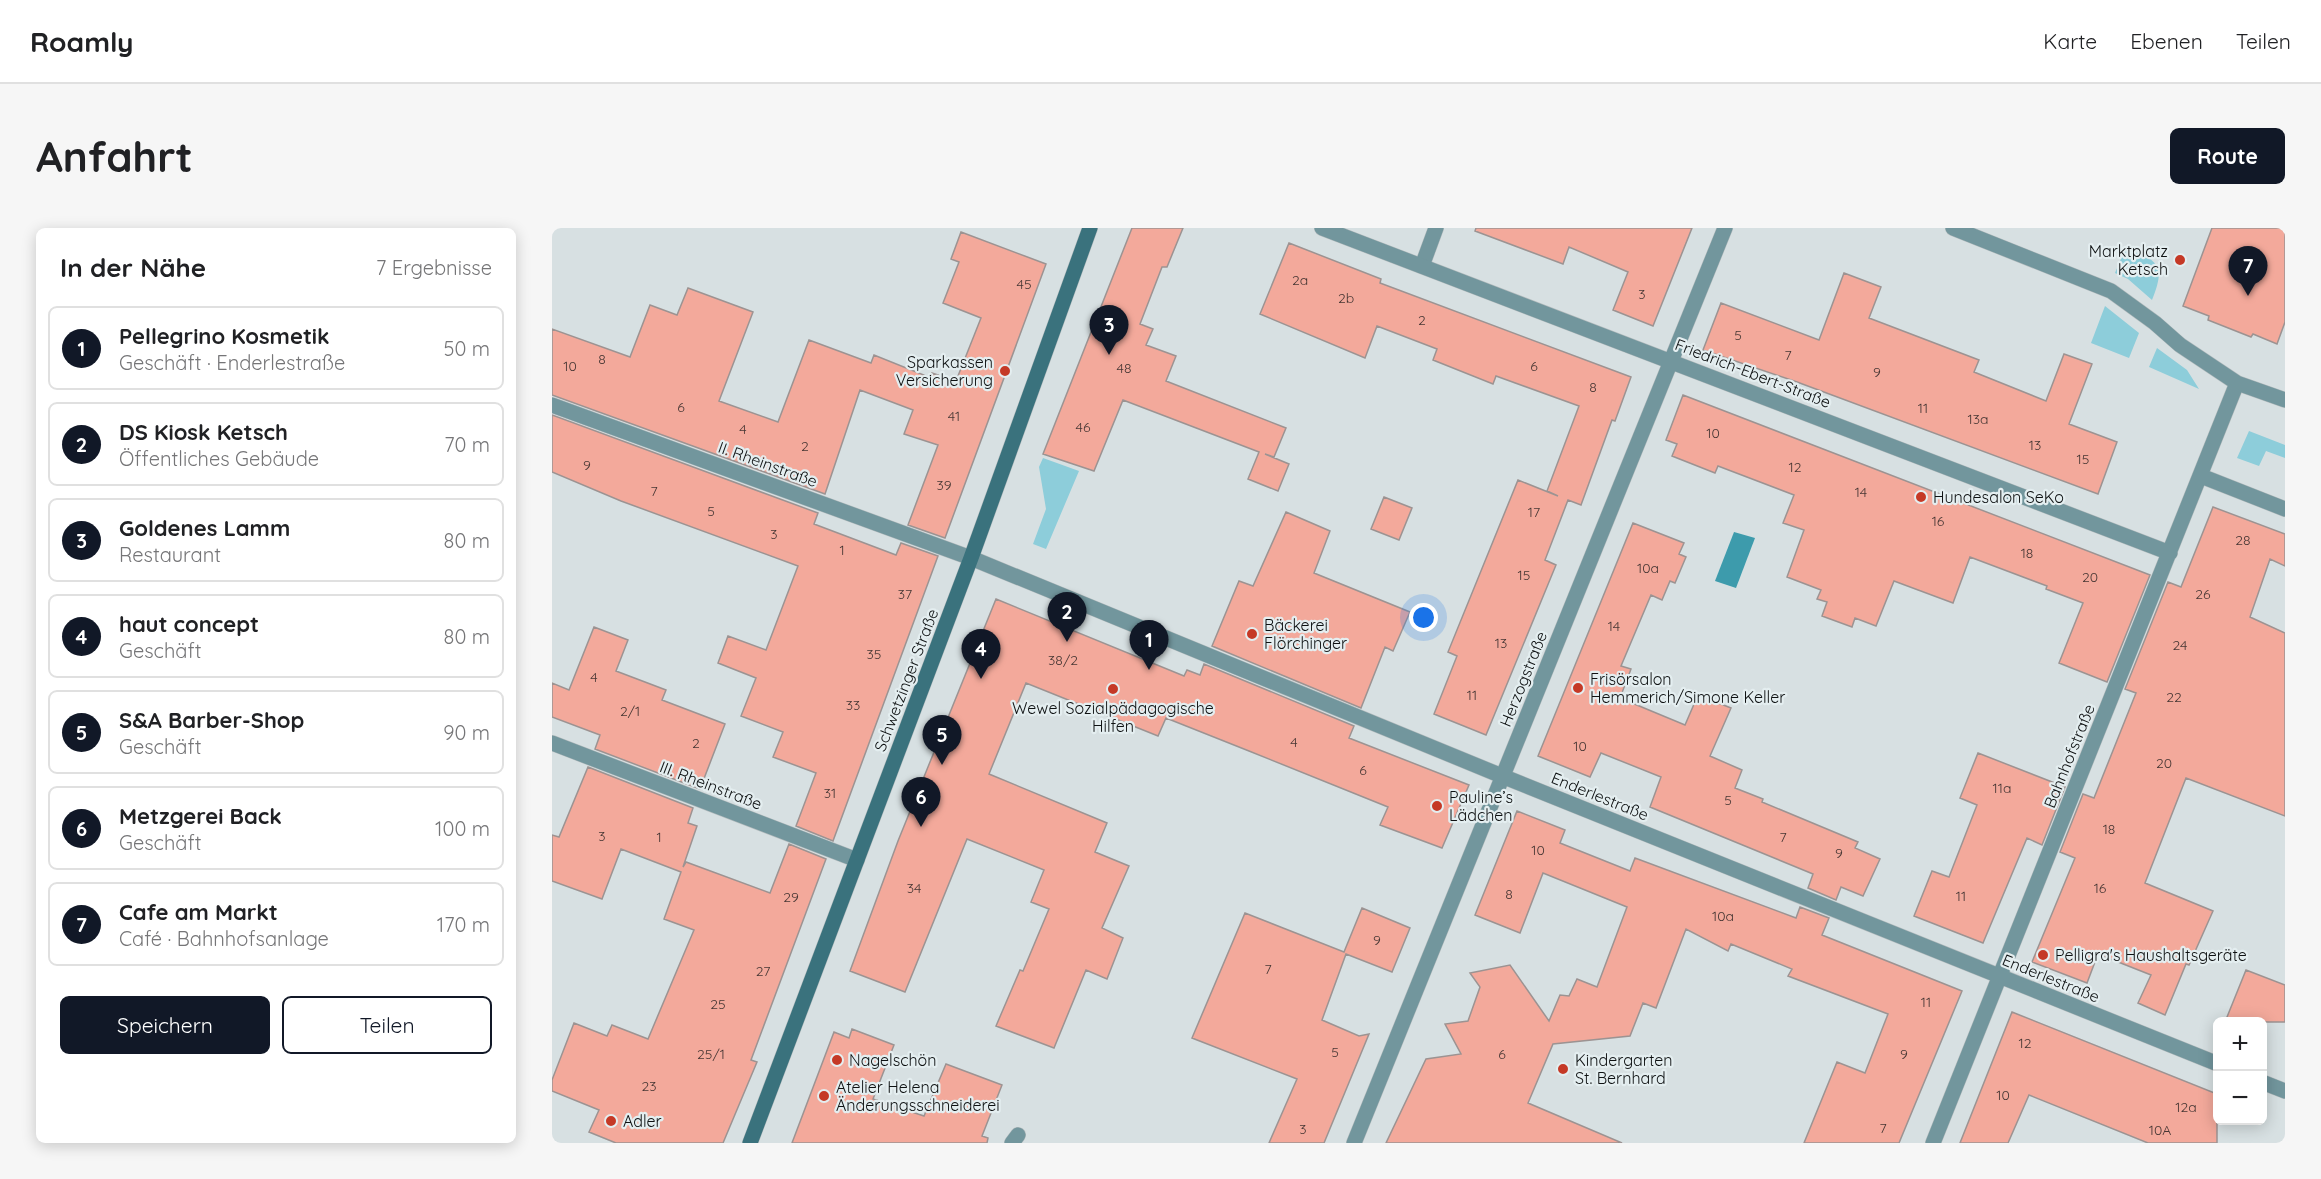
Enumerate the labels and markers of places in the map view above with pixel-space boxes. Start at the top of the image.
place label: Marktplatz Ketsch [2089,241,2168,279]
pin: 7 [2228,247,2268,296]
marker: Marktplatz Ketsch [2173,253,2187,267]
pin: 3 [1090,306,1128,355]
place label: Sparkassen Versicherung [896,352,993,390]
marker: Sparkassen Versicherung [998,364,1012,378]
place label: Hundesalon SeKo [1933,487,2064,507]
marker: Hundesalon SeKo [1914,490,1928,504]
pin: 2 [1048,592,1086,642]
place label: Bäckerei Flörchinger [1264,615,1347,653]
pin: 1 [1130,620,1168,670]
marker: Bäckerei Flörchinger [1245,627,1259,641]
pin: 4 [962,630,1000,679]
place label: Frisörsalon Hemmerich/Simone Keller [1590,669,1785,707]
marker: Frisörsalon Hemmerich/Simone Keller [1571,681,1585,695]
marker: Wewel Sozialpädagogische Hilfen [1106,682,1120,696]
place label: Wewel Sozialpädagogische Hilfen [1012,698,1214,736]
pin: 5 [922,716,962,765]
pin: 6 [902,778,940,827]
place label: Pauline’s Lädchen [1449,787,1513,825]
marker: Pauline’s Lädchen [1430,799,1444,813]
place label: Pelligra's Haushaltsgeräte [2055,945,2247,965]
marker: Pelligra's Haushaltsgeräte [2036,948,2050,962]
place label: Nagelschön [849,1050,937,1070]
place label: Kindergarten St. Bernhard [1575,1050,1673,1088]
marker: Nagelschön [830,1053,844,1067]
marker: Kindergarten St. Bernhard [1556,1062,1570,1076]
place label: Atelier Helena Änderungsschneiderei [836,1077,1000,1115]
marker: Atelier Helena Änderungsschneiderei [817,1089,831,1103]
place label: Adler [623,1111,662,1131]
marker: Adler [604,1114,618,1128]

